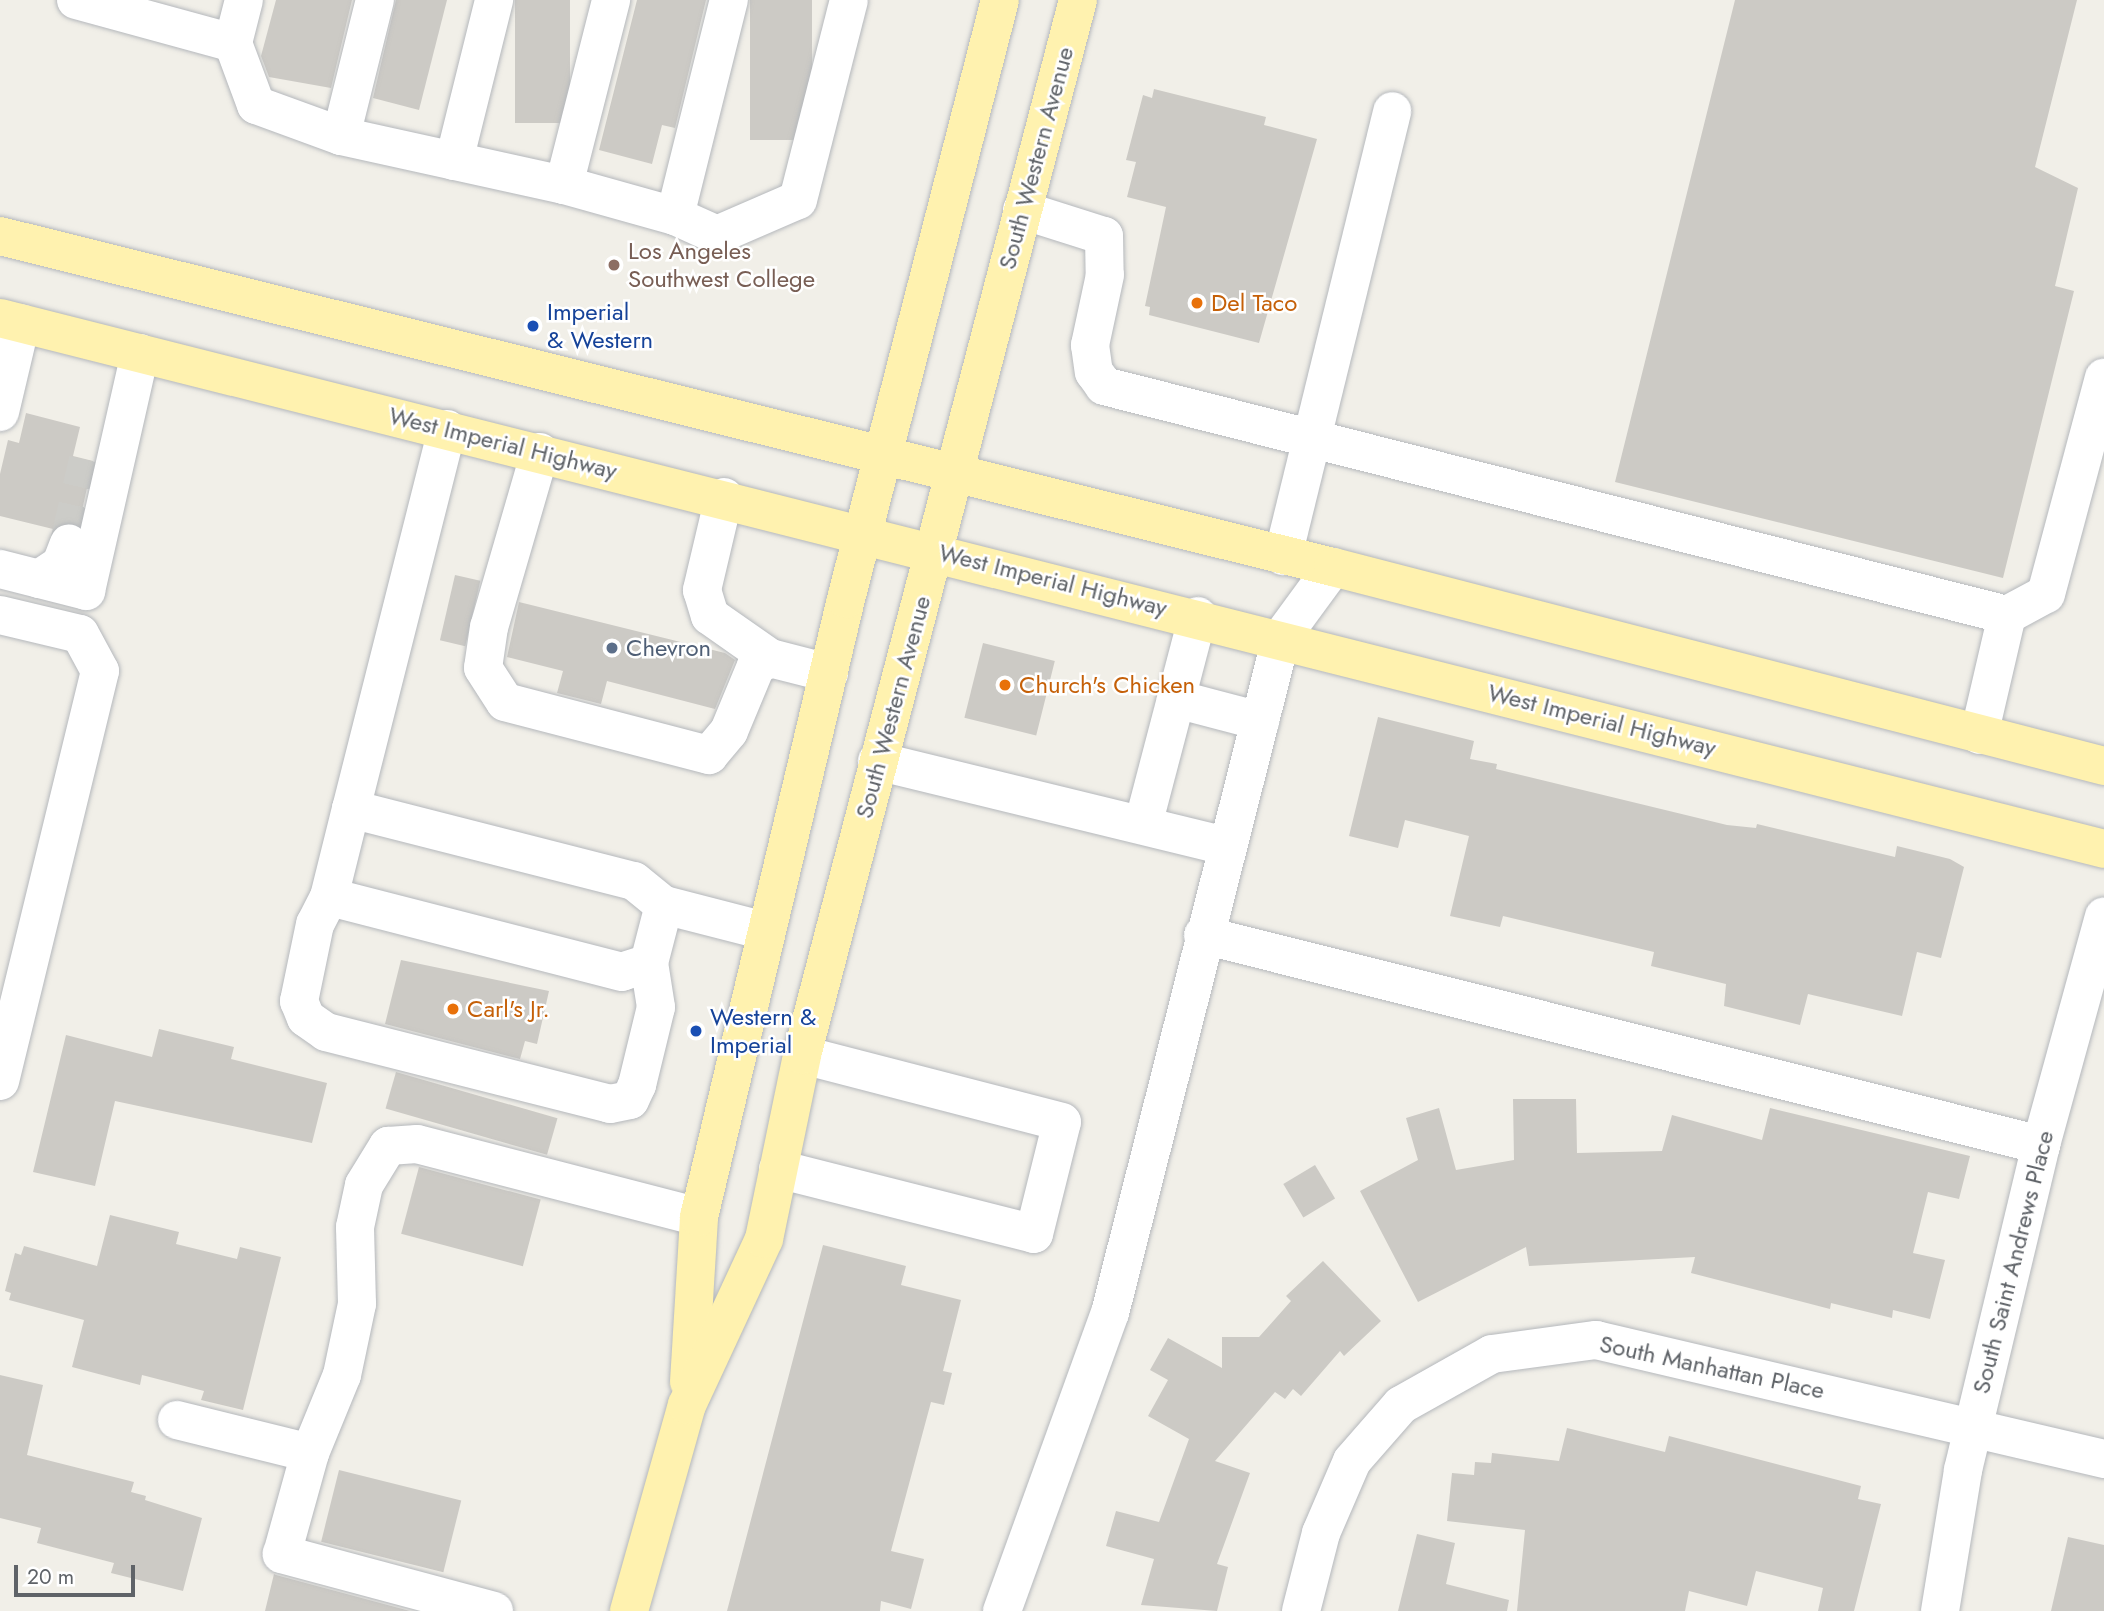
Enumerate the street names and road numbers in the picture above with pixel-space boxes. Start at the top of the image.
street label: South Western Avenue [992,44,1080,272]
street label: West Imperial Highway [386,401,620,485]
street label: West Imperial Highway [936,538,1170,622]
street label: South Western Avenue [849,593,937,821]
street label: West Imperial Highway [1485,678,1719,762]
street label: South Saint Andrews Place [1966,1127,2060,1397]
street label: South Manhattan Place [1597,1329,1827,1405]

